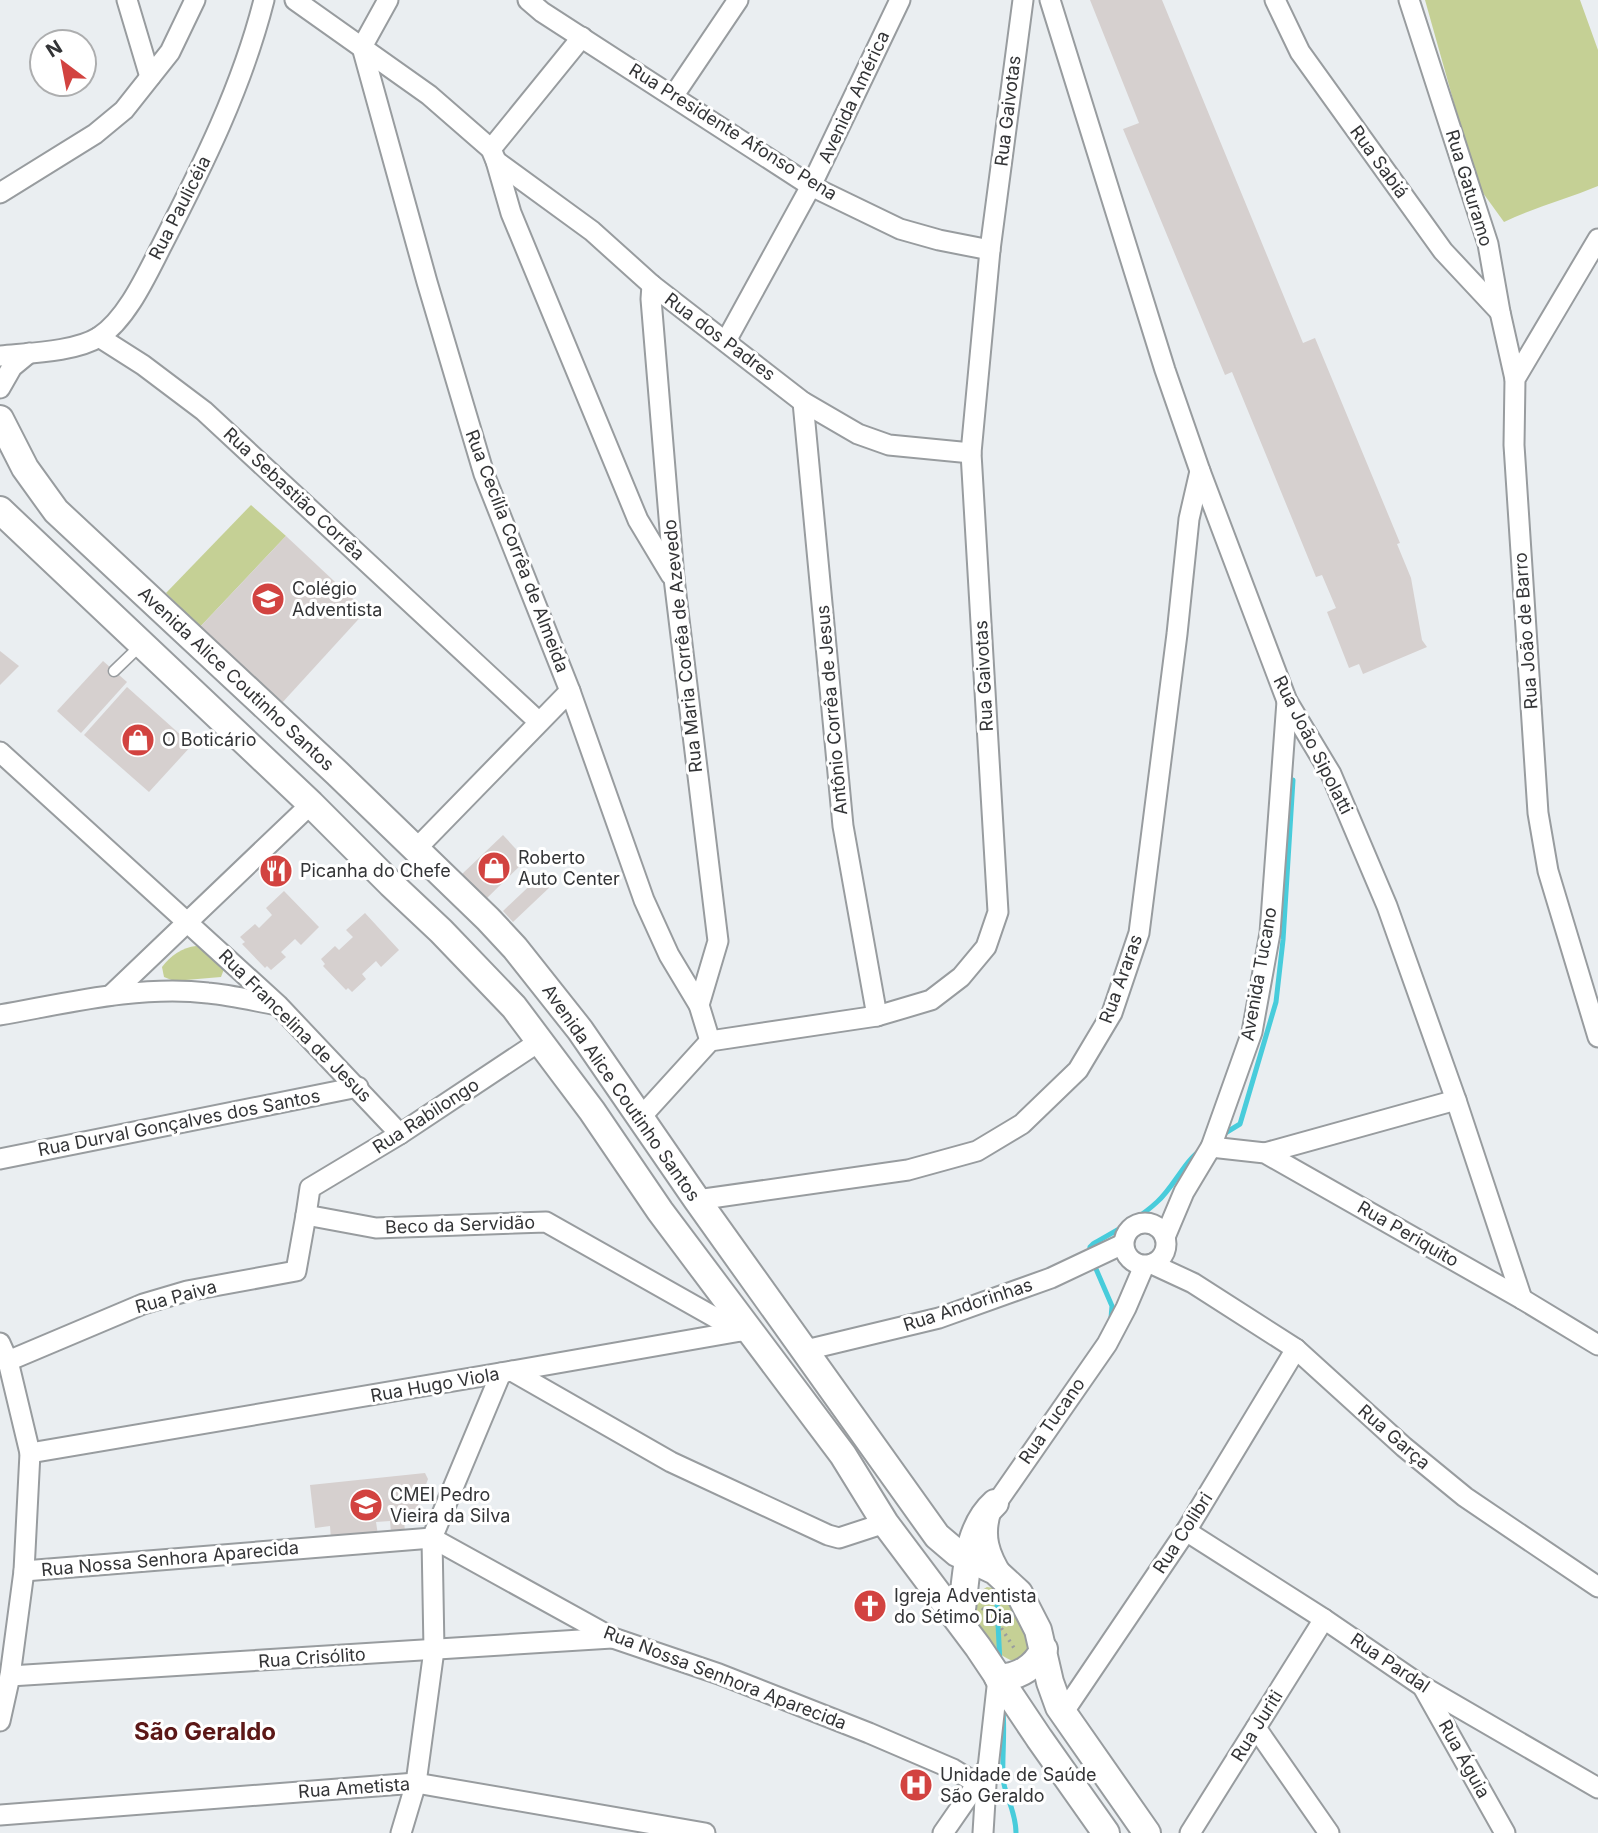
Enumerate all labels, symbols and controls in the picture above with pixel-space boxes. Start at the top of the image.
street label: Avenida América [814,27,893,166]
north arrow [28,28,98,98]
text: N [42,35,66,63]
street label: Rua Gaivotas [990,54,1025,168]
street label: Rua Presidente Afonso Pena [625,59,841,204]
street label: Rua Sabiá [1346,121,1413,202]
street label: Rua Gaturamo [1442,127,1497,249]
street label: Rua Paulicéia [144,152,215,263]
street label: Rua dos Padres [661,288,780,385]
street label: Rua Sebastião Corrêa [220,423,369,564]
street label: Rua Cecília Corrêa de Almeida [461,427,573,675]
street label: Rua Maria Corrêa de Azevedo [659,518,706,774]
street label: Rua João de Barro [1510,552,1541,710]
place label: Colégio Adventista [292,578,382,620]
school or university icon: Colégio Adventista [249,580,287,618]
street label: Avenida Alice Coutinho Santos [134,582,339,775]
street label: Antônio Corrêa de Jesus [812,604,851,816]
street label: Rua Gaivotas [970,620,997,732]
street label: Rua João Sipolatti [1269,672,1357,817]
shop icon: O Boticário [119,721,157,759]
place label: O Boticário [162,729,256,750]
place label: Roberto Auto Center [518,847,620,889]
shop icon: Roberto Auto Center [475,849,513,887]
restaurant icon: Picanha do Chefe [257,852,295,890]
place label: Picanha do Chefe [300,860,451,881]
street label: Avenida Tucano [1236,905,1281,1042]
street label: Rua Araras [1095,931,1146,1026]
street label: Rua Francelina de Jesus [215,945,376,1106]
street label: Avenida Alice Coutinho Santos [538,980,705,1205]
street label: Rua Rabilongo [369,1074,483,1158]
street label: Rua Durval Gonçalves dos Santos [36,1085,322,1160]
street label: Rua Periquito [1354,1196,1463,1271]
street label: Beco da Servidão [385,1211,535,1238]
street label: Rua Andorinhas [901,1274,1035,1335]
street label: Rua Paiva [133,1276,219,1317]
street label: Rua Hugo Viola [369,1363,501,1406]
street label: Rua Tucano [1014,1374,1089,1468]
street label: Rua Garça [1354,1400,1434,1473]
place label: CMEI Pedro Vieira da Silva [390,1484,510,1526]
school or university icon: CMEI Pedro Vieira da Silva [347,1486,385,1524]
street label: Rua Colibri [1149,1488,1217,1577]
street label: Rua Nossa Senhora Aparecida [40,1537,300,1580]
place label: Igreja Adventista do Sétimo Dia [894,1585,1037,1627]
church icon: Igreja Adventista do Sétimo Dia [851,1587,889,1625]
street label: Rua Nossa Senhora Aparecida [601,1621,850,1734]
street label: Rua Pardal [1347,1628,1434,1697]
street label: Rua Crisólito [258,1643,366,1672]
street label: Rua Juriti [1226,1686,1287,1765]
street label: Rua Águia [1434,1716,1495,1801]
district label: São Geraldo [134,1717,276,1746]
place label: Unidade de Saúde São Geraldo [940,1764,1097,1806]
hospital icon: Unidade de Saúde São Geraldo [897,1766,935,1804]
street label: Rua Ametista [297,1773,411,1802]

